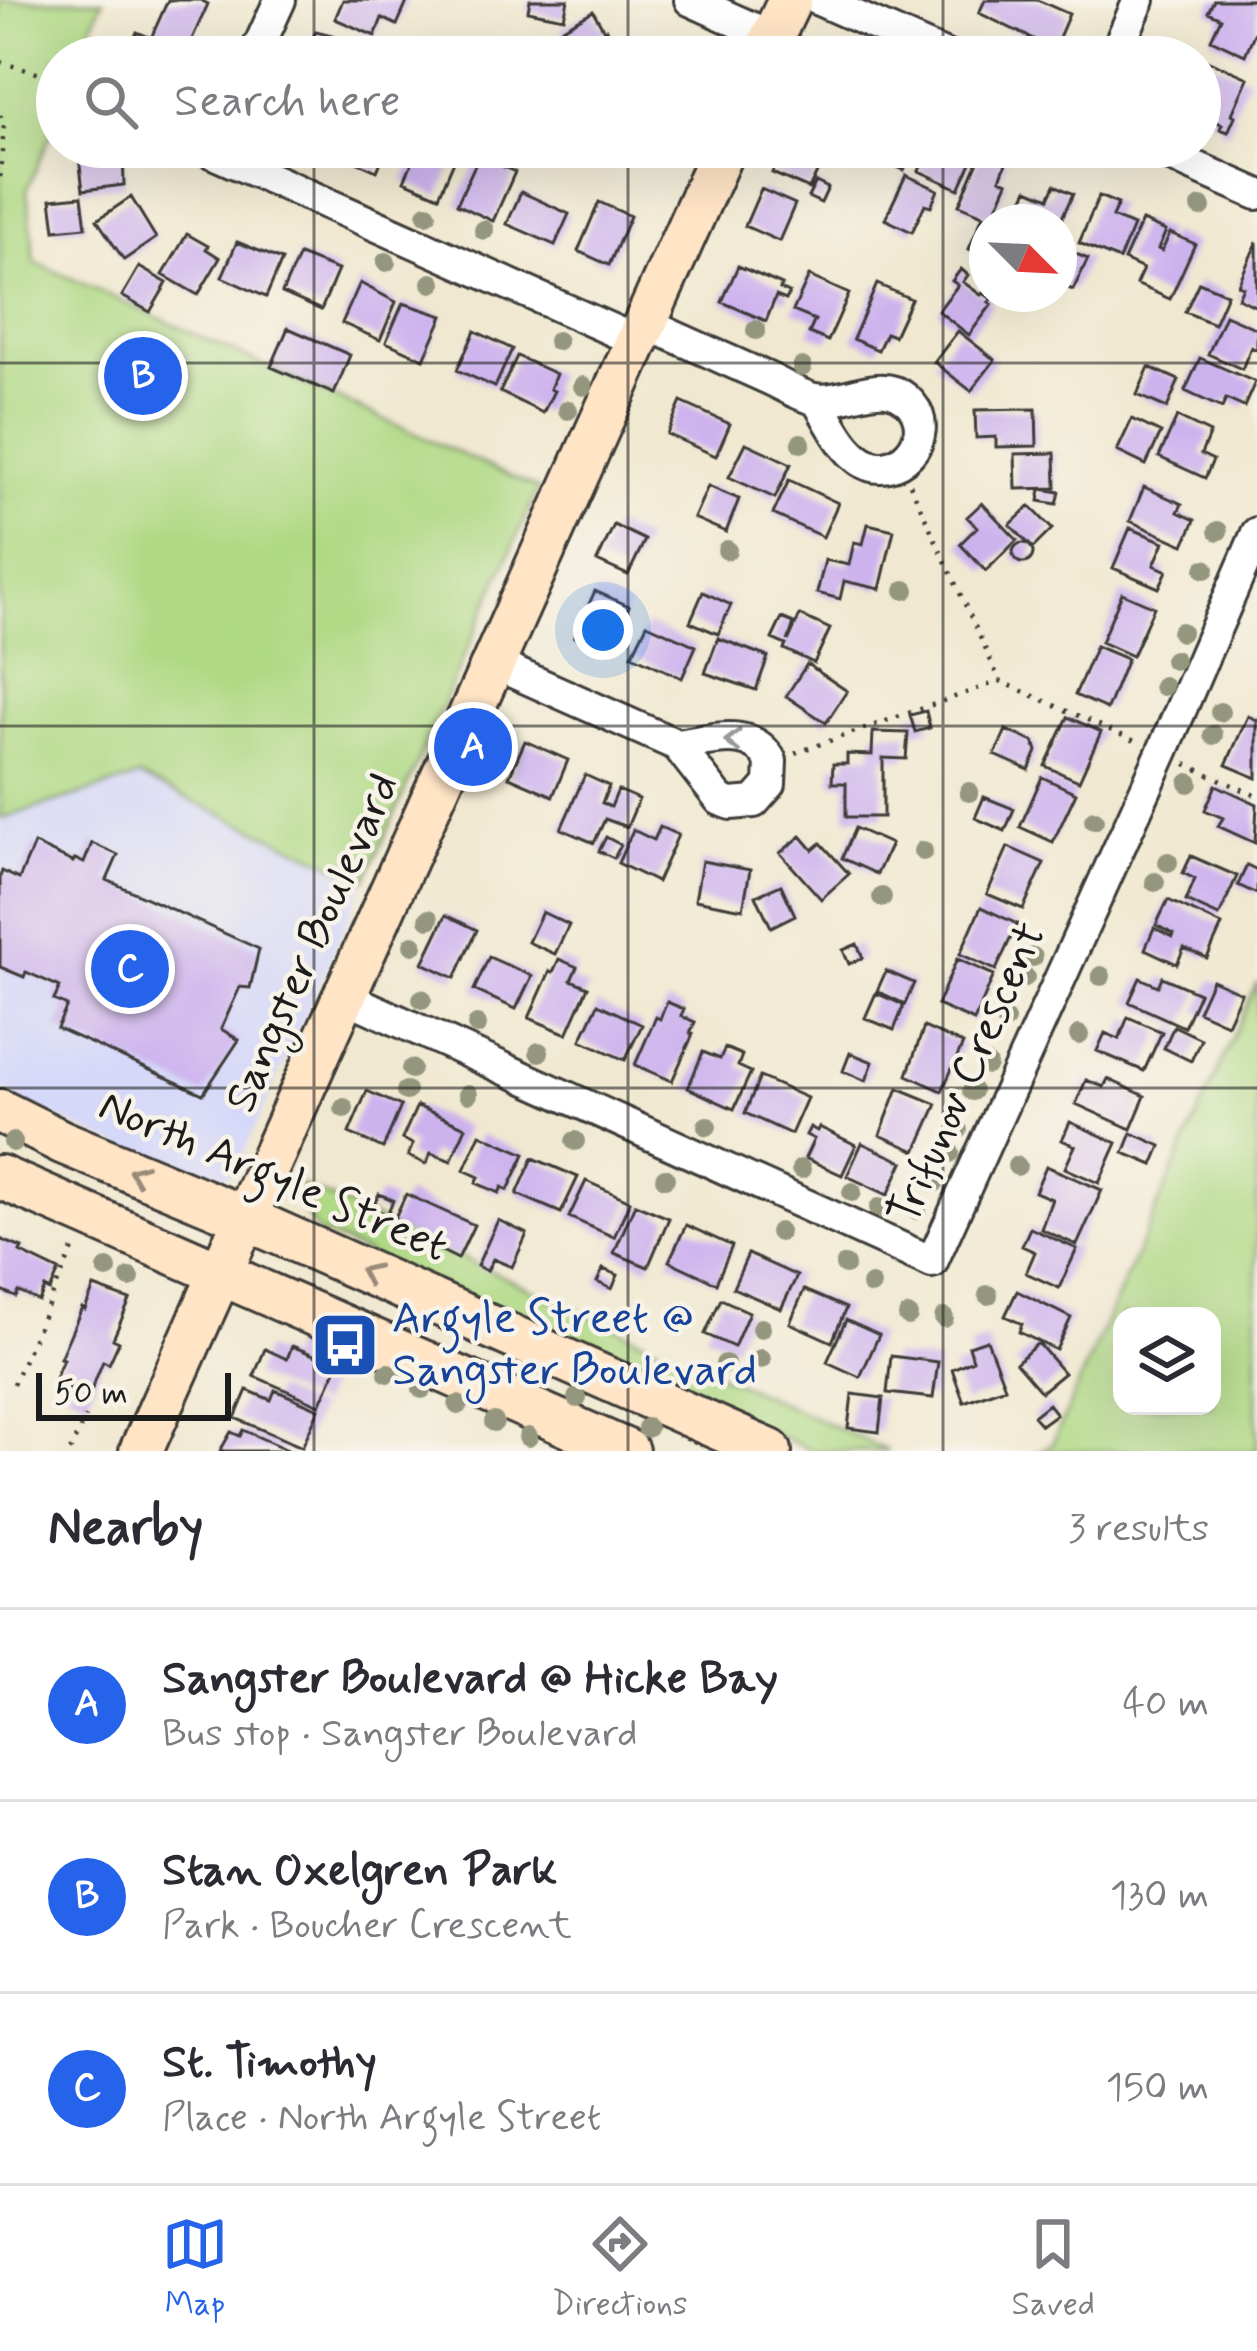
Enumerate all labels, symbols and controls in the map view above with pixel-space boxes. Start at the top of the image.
search box [36,36,1221,168]
icon: search [78,69,144,135]
text: Search here [174,73,401,132]
north arrow [969,204,1077,312]
pin: B [104,331,182,421]
your location [573,600,633,660]
pin: A [434,702,512,792]
one-way arrow [723,728,741,754]
street label: Sangster Boulevard [212,764,418,1123]
street label: Trifunov Crescent [875,913,1061,1235]
pin: C [91,924,169,1014]
street label: North Argyle Street [88,1077,456,1282]
one-way arrow [127,1163,148,1187]
one-way arrow [359,1263,380,1287]
place label: Argyle Street @ Sangster Boulevard [392,1290,757,1405]
map controls [1113,1307,1221,1415]
button: layers [1113,1307,1221,1415]
bus stop icon: Argyle Street @ Sangster Boulevard [310,1310,380,1380]
scale bar [36,1367,231,1420]
text: 50 m [54,1372,128,1416]
text: Nearby [48,1496,203,1562]
text: 3 results [1068,1504,1209,1555]
text: Sangster Boulevard @ Hicke Bay [162,1650,778,1709]
text: A [74,1679,100,1730]
text: 40 m [1122,1679,1209,1730]
text: Bus stop · Sangster Boulevard [162,1709,638,1760]
text: Stan Oxelgren Park [162,1842,557,1901]
text: B [75,1871,99,1922]
text: 130 m [1110,1871,1209,1922]
text: Park · Boucher Crescent [162,1901,572,1952]
text: St. Timothy [162,2034,377,2093]
text: C [73,2063,101,2114]
text: 150 m [1106,2063,1209,2114]
text: Place · North Argyle Street [162,2093,601,2144]
tab: Map [162,2211,228,2327]
tab: Directions [552,2211,688,2327]
tab: Saved [1012,2211,1095,2327]

